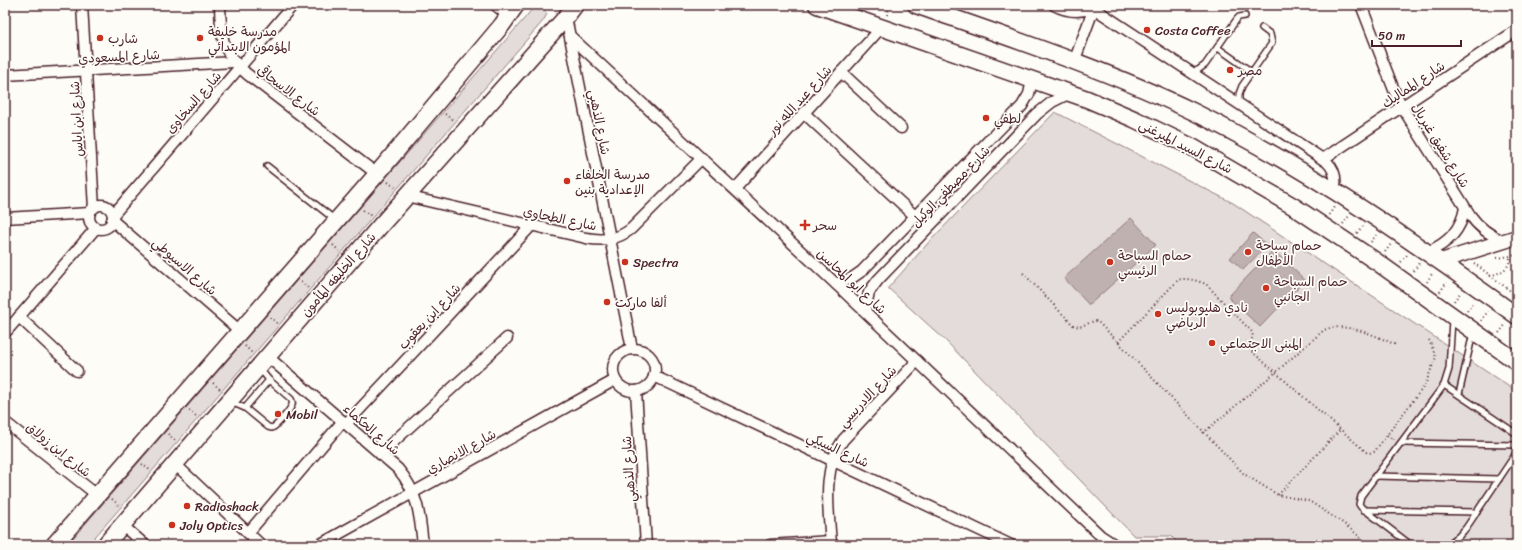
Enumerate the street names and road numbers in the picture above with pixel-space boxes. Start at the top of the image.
street label: شارع المسعودي [78,43,160,70]
street label: شارع المماليك [1377,55,1450,114]
street label: شارع الاسحاقي [252,59,325,122]
street label: شارع عبد الله نور [760,60,838,142]
street label: شارع السخاوى [159,66,227,139]
street label: شارع ابن اياس [63,81,90,157]
street label: شارع الذهبي [582,87,617,157]
street label: شارع شفيق غبريال [1405,98,1476,192]
street label: شارع السيد الميرغنى [1135,113,1237,180]
street label: شارع مصطفي الوكيل [905,140,996,233]
street label: شارع الطحاوي [521,199,599,238]
street label: شارع الخليفه المأمون [295,227,382,322]
street label: شارع الاسيوطي [147,232,222,301]
street label: شارع ابو المحاسن [811,243,892,320]
street label: شارع ابن يعقوب [392,278,467,355]
street label: شارع الادريسي [832,360,902,433]
street label: شارع الحكماء [338,398,406,461]
street label: شارع ابن زولاق [21,416,96,483]
street label: شارع الانصاري [422,423,500,480]
street label: شارع السبكي [803,425,873,474]
street label: شارع الذهبي [615,435,642,503]

